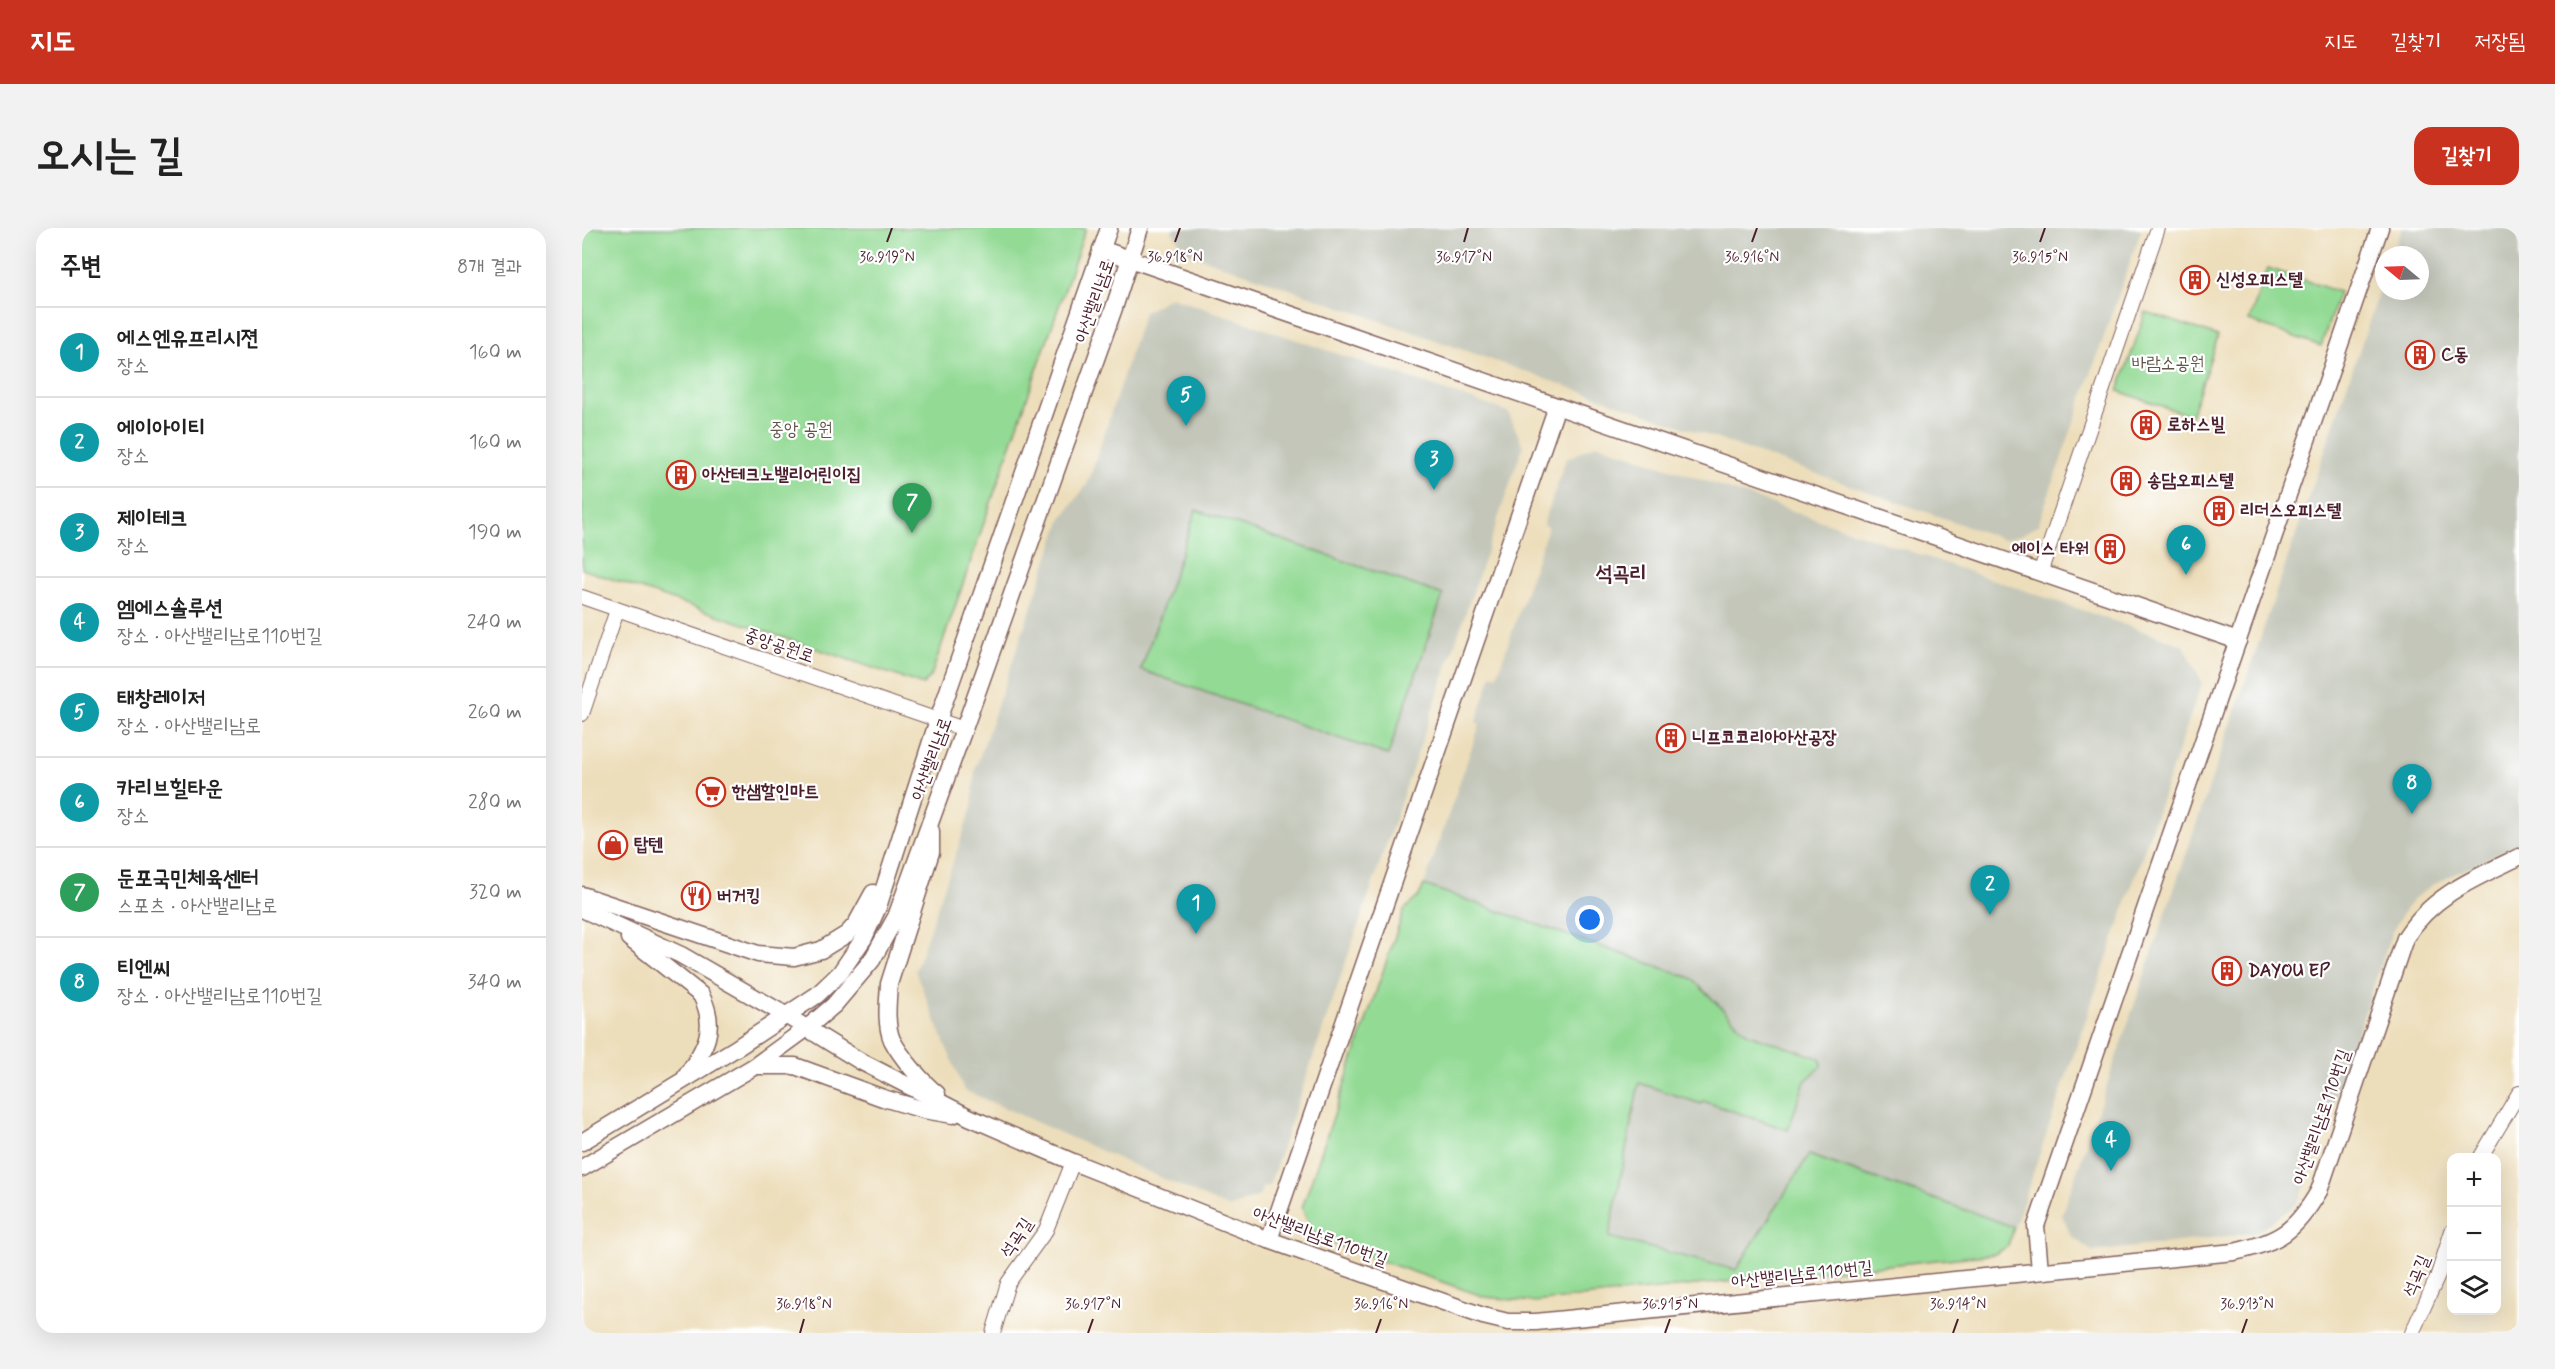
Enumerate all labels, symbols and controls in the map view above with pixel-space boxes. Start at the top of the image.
text: 지도 [30,24,75,61]
text: 지도 [2324,28,2358,56]
text: 길찾기 [2391,28,2441,56]
text: 저장됨 [2474,28,2525,56]
button: 길찾기 [2414,127,2519,185]
text: 오시는 길 [36,129,183,184]
north arrow [2375,246,2429,300]
text: 36.919°N [859,248,915,268]
text: 36.918°N [1147,248,1203,268]
text: 36.917°N [1436,248,1492,268]
text: 36.916°N [1725,248,1779,268]
text: 36.915°N [2012,248,2068,268]
text: 주변 [60,250,102,284]
text: 8개 결과 [457,254,522,281]
street label: 아산밸리남로 [1070,256,1120,346]
building icon: 신성오피스텔 [2179,264,2211,296]
place label: 신성오피스텔 [2216,268,2303,292]
text: 에스엔유프리시젼 [117,325,259,353]
text: 1 [75,339,84,366]
text: 160 m [469,339,522,366]
building icon: C동 [2404,339,2436,371]
place label: C동 [2441,343,2468,367]
park label: 바람소공원 [2132,352,2204,376]
text: 장소 [117,353,149,380]
pin: 5 [1166,376,1206,426]
building icon: 로하스빌 [2130,409,2162,441]
place label: 로하스빌 [2167,413,2225,437]
text: 에이아이티 [117,415,206,443]
park label: 중앙 공원 [770,418,832,442]
text: 2 [75,429,84,456]
text: 160 m [469,429,522,456]
pin: 3 [1414,440,1454,490]
text: 장소 [117,443,149,470]
building icon: 아산테크노밸리어린이집 [665,459,697,491]
place label: 아산테크노밸리어린이집 [702,463,861,487]
building icon: 송담오피스텔 [2110,465,2142,497]
place label: 송담오피스텔 [2147,469,2234,493]
pin: 7 [892,484,932,533]
building icon: 리더스오피스텔 [2203,495,2235,527]
place label: 리더스오피스텔 [2240,499,2342,523]
text: 제이테크 [117,505,188,533]
text: 3 [75,519,84,546]
text: 190 m [468,519,522,546]
pin: 6 [2166,526,2206,575]
text: 장소 [117,533,149,560]
building icon: 에이스 타워 [2094,533,2126,565]
place label: 에이스 타워 [2012,537,2089,561]
district label: 석곡리 [1596,560,1646,588]
text: 엠에스솔루션 [117,595,223,623]
text: 4 [74,609,85,636]
text: 240 m [467,609,522,636]
text: 장소 · 아산밸리남로110번길 [117,623,322,650]
street label: 중앙공원로 [741,623,817,669]
text: 태창레이저 [117,685,206,713]
text: 5 [74,699,86,726]
text: 260 m [468,699,522,726]
text: 장소 · 아산밸리남로 [117,713,261,740]
street label: 아산밸리남로 [906,714,958,804]
building icon: 니프코코리아아산공장 [1655,722,1687,754]
place label: 니프코코리아아산공장 [1692,726,1837,750]
pin: 8 [2392,764,2432,814]
text: 카리브힐타운 [117,775,223,803]
supermarket icon: 한샘할인마트 [695,776,727,808]
place label: 한샘할인마트 [731,780,819,804]
text: 6 [74,789,85,816]
text: 280 m [468,789,522,816]
text: 장소 [117,803,149,830]
shop icon: 탑텐 [597,829,629,861]
place label: 탑텐 [634,833,663,857]
text: 둔포국민체육센터 [117,865,259,893]
pin: 2 [1970,866,2010,915]
text: 7 [73,879,86,906]
text: 320 m [469,879,522,906]
restaurant icon: 버거킹 [680,880,712,912]
place label: 버거킹 [717,884,760,908]
pin: 1 [1176,884,1216,934]
text: 스포츠 · 아산밸리남로 [117,893,277,920]
your location [1575,905,1604,934]
text: 티엔씨 [117,955,170,983]
building icon: DAYOU EP [2211,955,2243,987]
place label: DAYOU EP [2248,959,2330,983]
text: 8 [74,969,85,996]
text: 340 m [467,969,522,996]
text: 장소 · 아산밸리남로110번길 [117,983,322,1010]
street label: 아산밸리남로110번길 [2288,1045,2357,1188]
pin: 4 [2092,1122,2131,1171]
map controls [2447,1153,2501,1315]
button: + [2447,1153,2501,1207]
street label: 아산밸리남로110번길 [1249,1201,1391,1273]
button: − [2447,1207,2501,1261]
street label: 석곡길 [995,1213,1039,1263]
street label: 석곡길 [2398,1251,2436,1301]
street label: 아산밸리남로110번길 [1730,1256,1874,1294]
button: layers [2447,1261,2501,1315]
text: 36.918°N [776,1295,832,1315]
text: 36.917°N [1065,1295,1121,1315]
text: 36.916°N [1354,1295,1408,1315]
text: 36.915°N [1642,1295,1698,1315]
text: 36.914°N [1930,1295,1986,1315]
text: 36.913°N [2220,1295,2274,1315]

